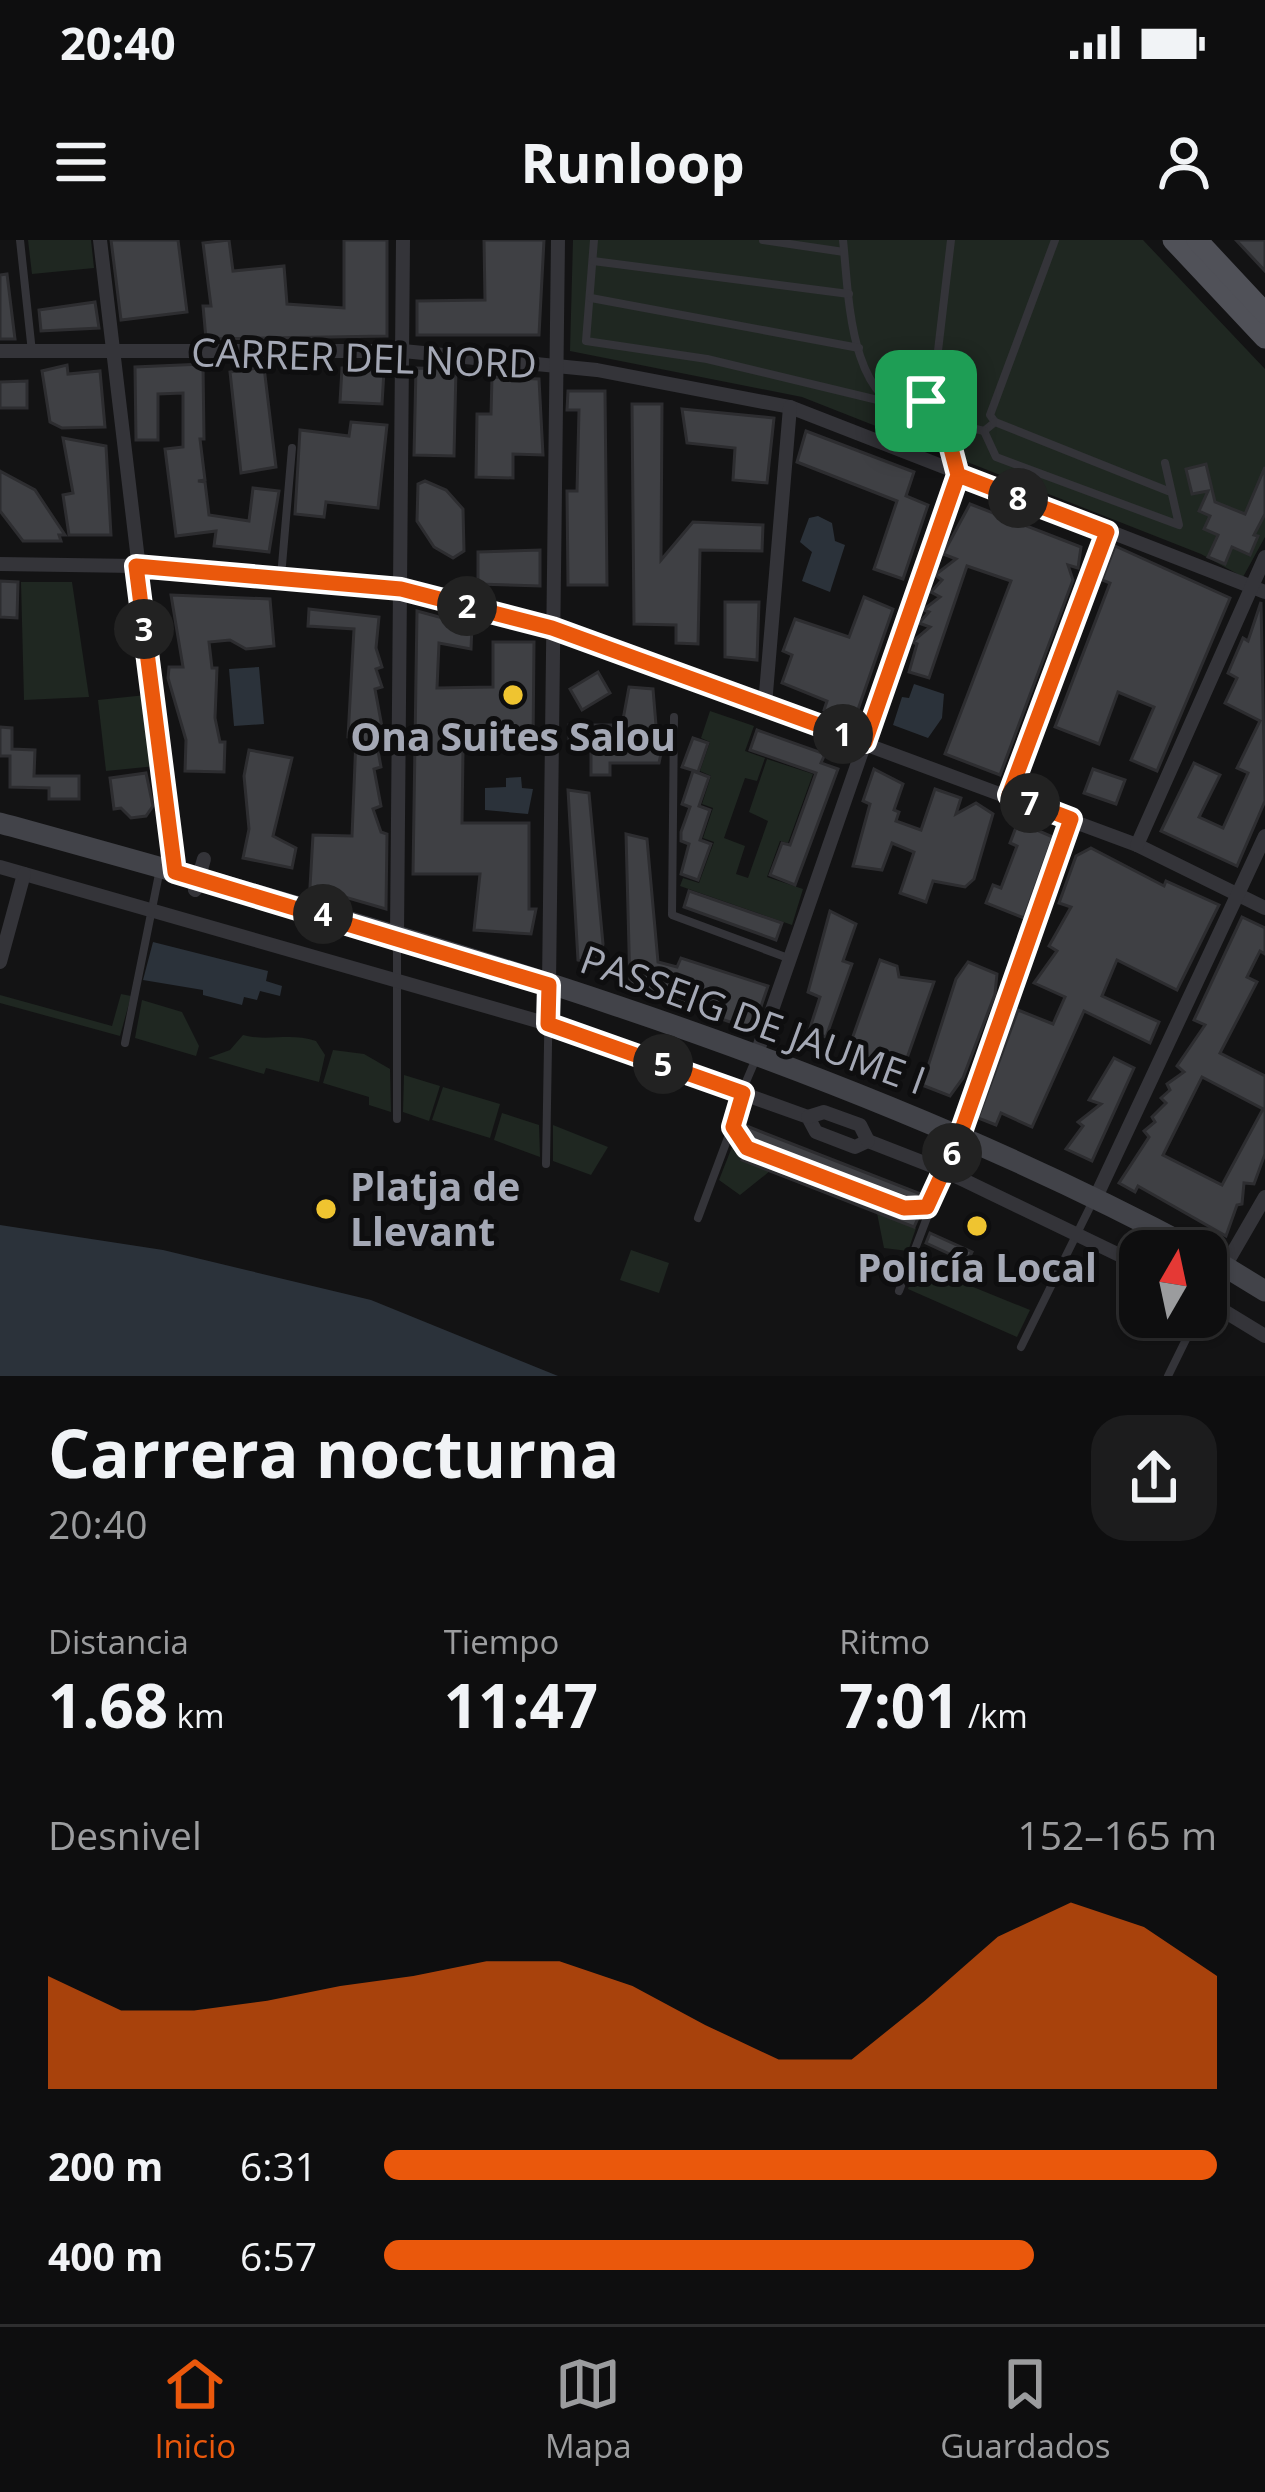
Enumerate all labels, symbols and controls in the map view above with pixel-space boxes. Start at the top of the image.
text: 20:40 [60,12,176,73]
text: Runloop [520,125,745,199]
icon: menu [48,129,114,195]
icon: person [1151,129,1217,195]
street label: CARRER DEL NORD [190,324,538,389]
pin [875,350,977,452]
icon: arrive [893,368,959,434]
pin: 8 [988,468,1048,528]
text: 8 [1009,475,1027,520]
pin: 2 [437,576,497,636]
text: 2 [458,583,476,628]
pin: 3 [114,599,174,659]
text: 3 [135,606,153,651]
marker: Ona Suites Salou [500,682,526,708]
pin: 1 [813,704,873,764]
place label: Ona Suites Salou [350,709,676,762]
text: 1 [834,711,852,756]
pin: 7 [1000,773,1060,833]
text: 7 [1021,780,1039,825]
pin: 4 [293,884,353,944]
text: 4 [314,891,332,936]
street label: PASSEIG DE JAUME I [574,932,933,1106]
pin: 5 [633,1034,693,1094]
text: 5 [654,1041,672,1086]
pin: 6 [922,1123,982,1183]
text: 6 [943,1130,961,1175]
place label: Platja de Llevant [350,1159,520,1257]
marker: Platja de Llevant [313,1196,339,1222]
marker: Policía Local [964,1213,990,1239]
north arrow [1119,1230,1227,1338]
map controls [1119,1230,1227,1338]
place label: Policía Local [857,1240,1097,1293]
text: Carrera nocturna [48,1407,619,1497]
button: share [1091,1415,1217,1541]
text: 20:40 [48,1497,147,1550]
text: Distancia [48,1619,189,1664]
text: Tiempo [444,1619,559,1664]
text: Ritmo [839,1619,930,1664]
text: 1.68 [48,1664,168,1746]
text: 11:47 [444,1664,598,1746]
text: 7:01 [839,1664,959,1746]
text: km [168,1693,225,1738]
text: /km [959,1693,1028,1738]
text: Desnivel [48,1808,202,1861]
text: 152–165 m [1017,1808,1217,1861]
text: 200 m [48,2139,163,2192]
text: 6:31 [240,2139,317,2192]
text: 400 m [48,2229,163,2282]
text: 6:57 [240,2229,317,2282]
tab: Inicio [154,2351,236,2468]
tab: Mapa [545,2351,631,2468]
tab: Guardados [940,2351,1111,2468]

